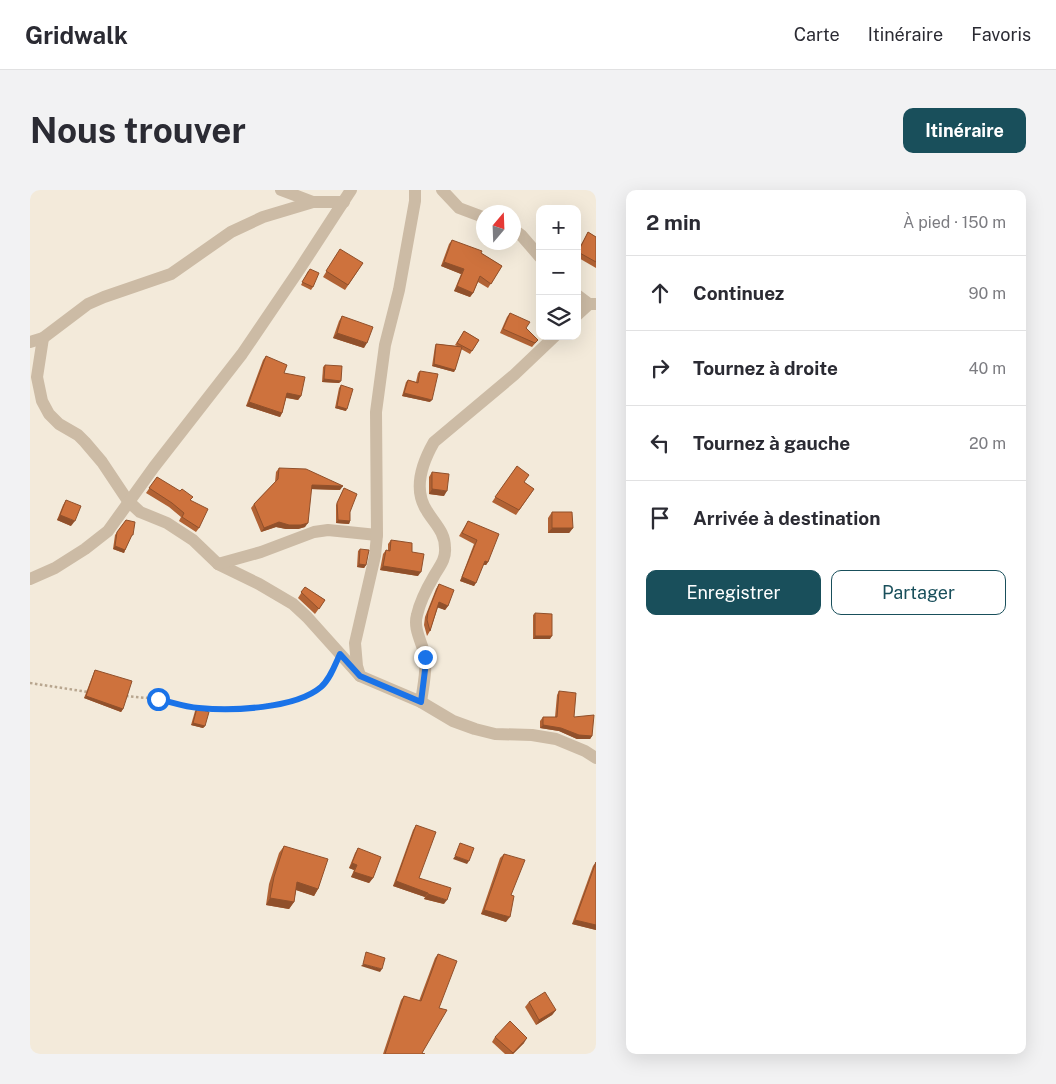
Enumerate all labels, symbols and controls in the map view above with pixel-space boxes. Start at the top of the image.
text: Gridwalk [25,21,128,49]
text: Carte [794,24,840,45]
text: Itinéraire [868,24,943,45]
text: Favoris [971,24,1031,45]
button: Itinéraire [903,108,1026,153]
text: Nous trouver [30,110,246,151]
north arrow [476,205,521,250]
map controls [536,205,581,340]
button: + [536,205,581,250]
text: 2 min [646,210,701,235]
text: À pied · 150 m [903,213,1006,232]
button: − [536,250,581,295]
icon: ahead [646,279,674,307]
text: Continuez [693,282,784,304]
text: 90 m [969,284,1006,303]
button: layers [536,295,581,340]
icon: right [646,354,674,382]
text: Tournez à droite [693,357,838,379]
text: 40 m [968,359,1006,378]
icon: left [646,429,674,457]
text: Tournez à gauche [693,432,850,454]
text: 20 m [969,434,1006,453]
icon: arrive [646,504,674,532]
text: Arrivée à destination [693,507,881,529]
button: Enregistrer [646,570,821,615]
button: Partager [831,570,1006,615]
route end [414,646,437,669]
route start [147,688,170,711]

